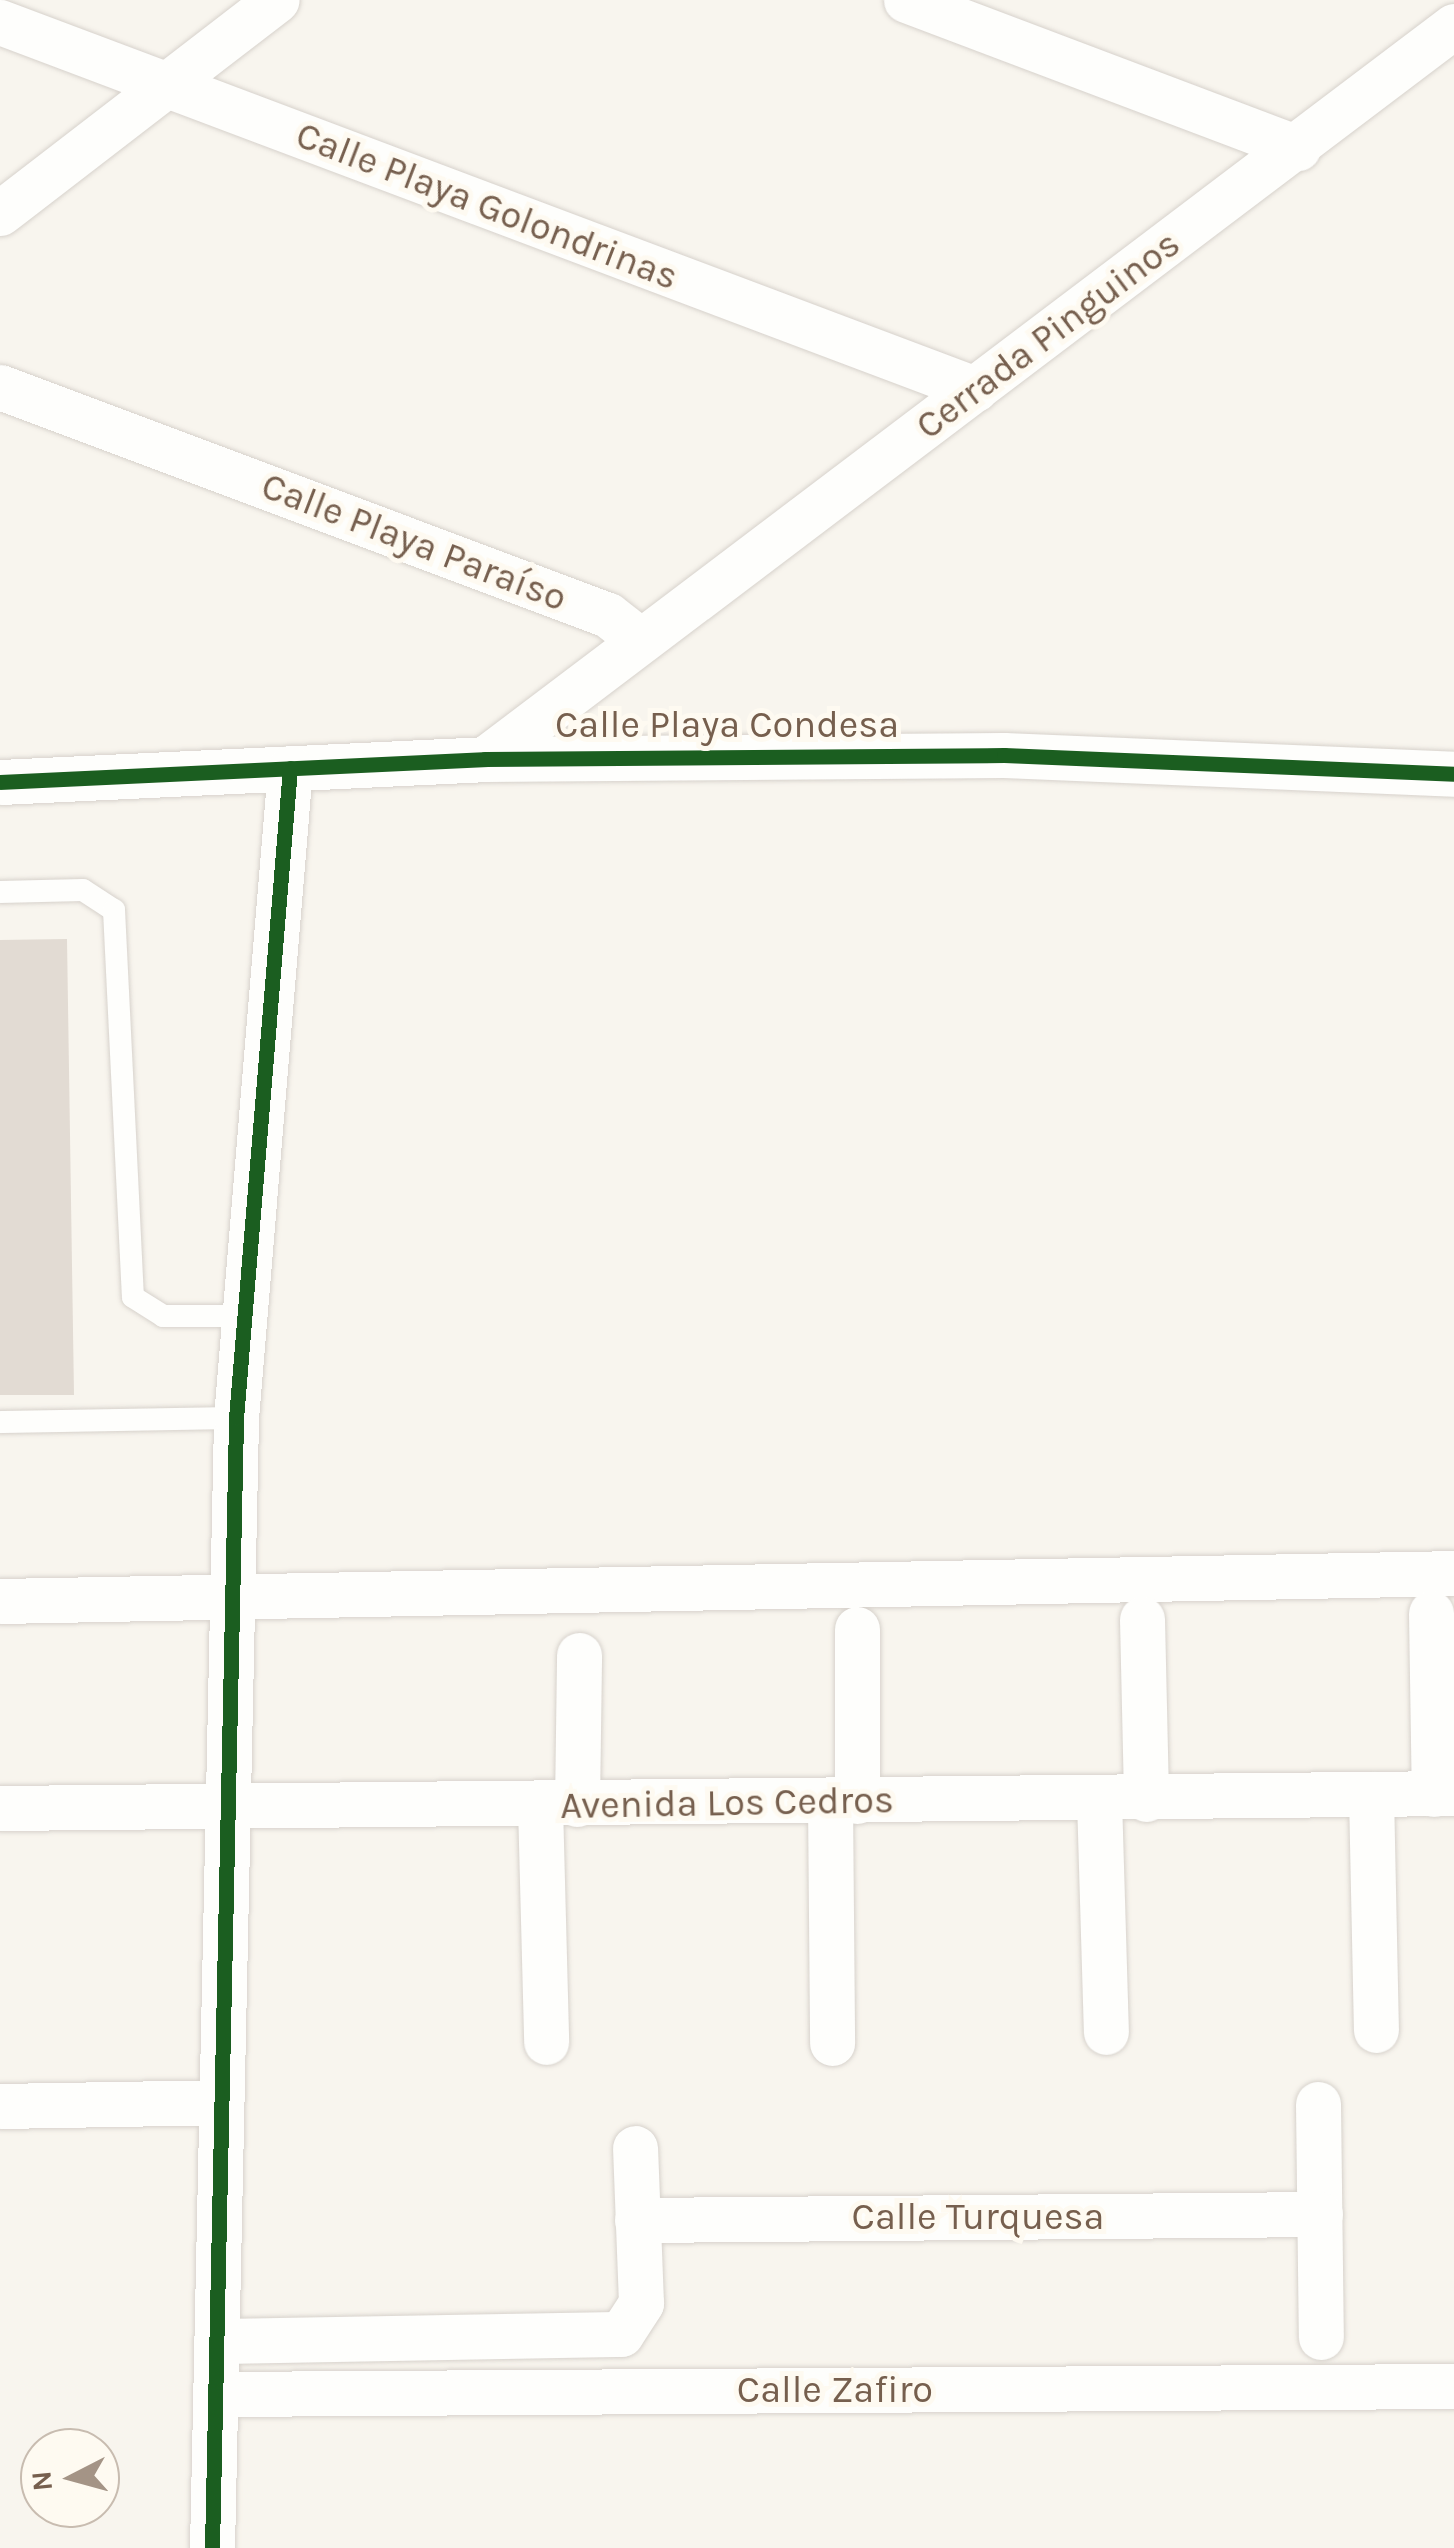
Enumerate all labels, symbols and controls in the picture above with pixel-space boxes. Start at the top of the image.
street label: Calle Playa Golondrinas [290,112,684,300]
street label: Cerrada Pinguinos [907,221,1189,449]
street label: Calle Playa Paraíso [255,463,573,621]
street label: Calle Playa Condesa [555,702,899,748]
street label: Avenida Los Cedros [560,1777,894,1829]
street label: Calle Turquesa [852,2194,1104,2240]
street label: Calle Zafiro [737,2367,933,2413]
north arrow [20,2428,120,2528]
text: N [24,2469,59,2493]

